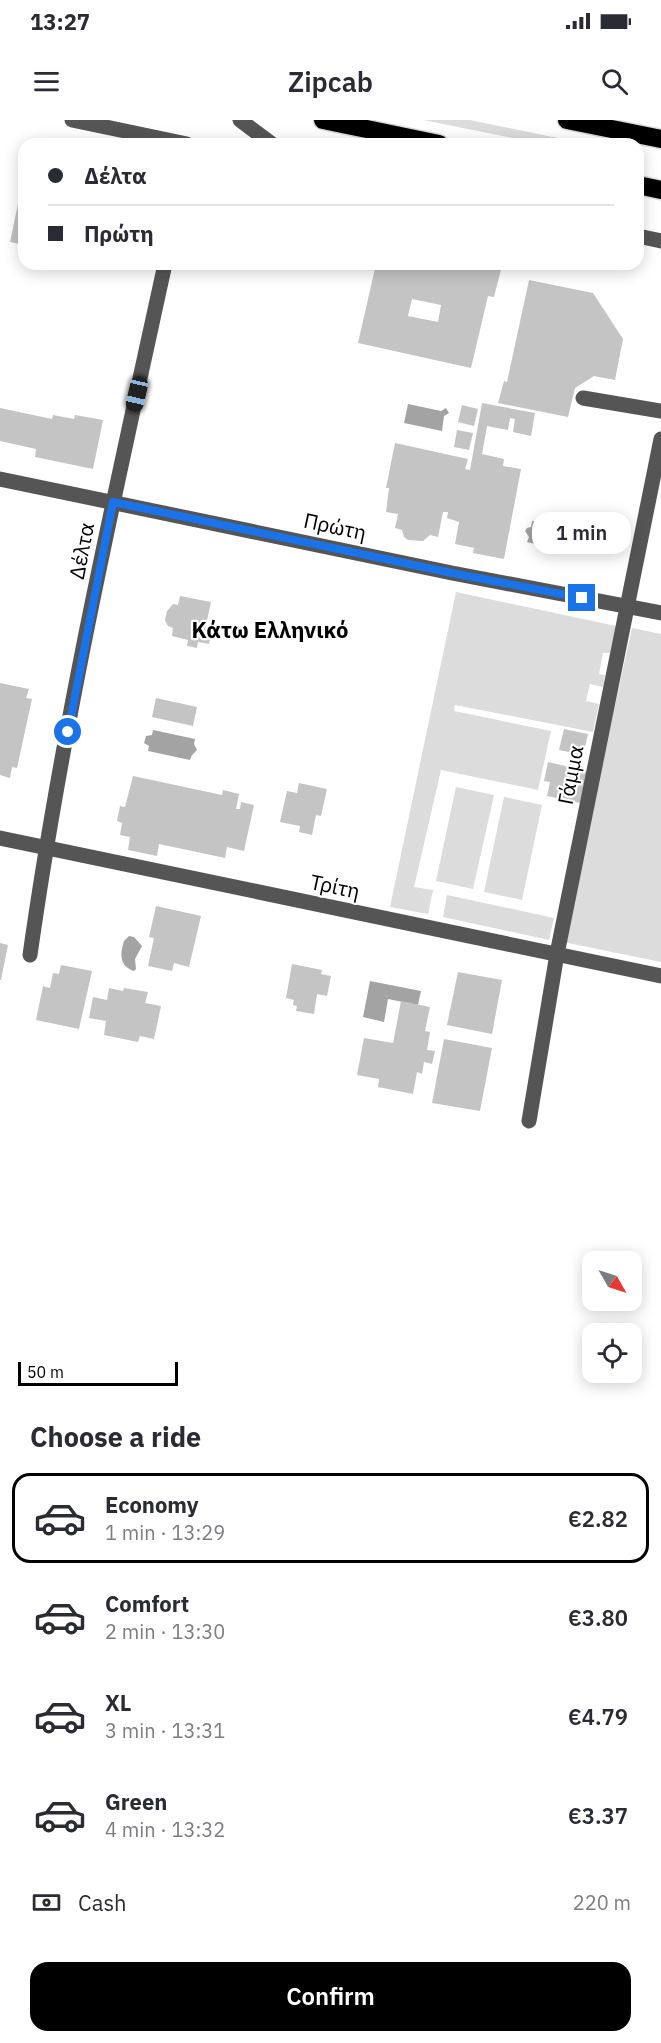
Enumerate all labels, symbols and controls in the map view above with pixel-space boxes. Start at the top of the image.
text: 13:27 [30,7,90,36]
text: Zipcab [288,64,373,99]
icon: menu [30,65,63,98]
icon: search [598,65,631,98]
text: Δέλτα [84,161,147,190]
text: Πρώτη [84,219,154,248]
car [124,374,150,414]
street label: Πρώτη [301,506,369,546]
callout: 1 min [532,511,632,553]
text: 1 min [556,519,607,546]
street label: Δέλτα [62,520,100,582]
route end [568,584,595,611]
district label: Κάτω Ελληνικό [192,615,348,644]
route start [54,718,81,745]
street label: Γάμμα [551,743,589,807]
street label: Τρίτη [308,867,363,905]
north arrow [582,1251,642,1311]
map controls [582,1251,642,1383]
button: locate [582,1323,642,1383]
scale bar [18,1359,178,1386]
text: 50 m [27,1362,64,1382]
text: Choose a ride [30,1419,201,1454]
text: Economy [105,1490,199,1519]
icon: car [33,1491,87,1545]
text: €2.82 [568,1504,628,1533]
text: 1 min · 13:29 [105,1519,225,1546]
text: Comfort [105,1589,189,1618]
icon: car [33,1590,87,1644]
text: €3.80 [568,1603,628,1632]
text: 2 min · 13:30 [105,1618,225,1645]
text: XL [105,1688,131,1717]
icon: car [33,1689,87,1743]
text: €4.79 [568,1702,628,1731]
text: 3 min · 13:31 [105,1717,225,1744]
text: Green [105,1787,167,1816]
icon: car [33,1788,87,1842]
text: €3.37 [568,1801,628,1830]
text: 4 min · 13:32 [105,1816,225,1843]
icon: cash [30,1886,63,1919]
text: Cash [78,1888,127,1917]
text: 220 m [573,1889,631,1916]
button: Confirm [30,1962,631,2031]

